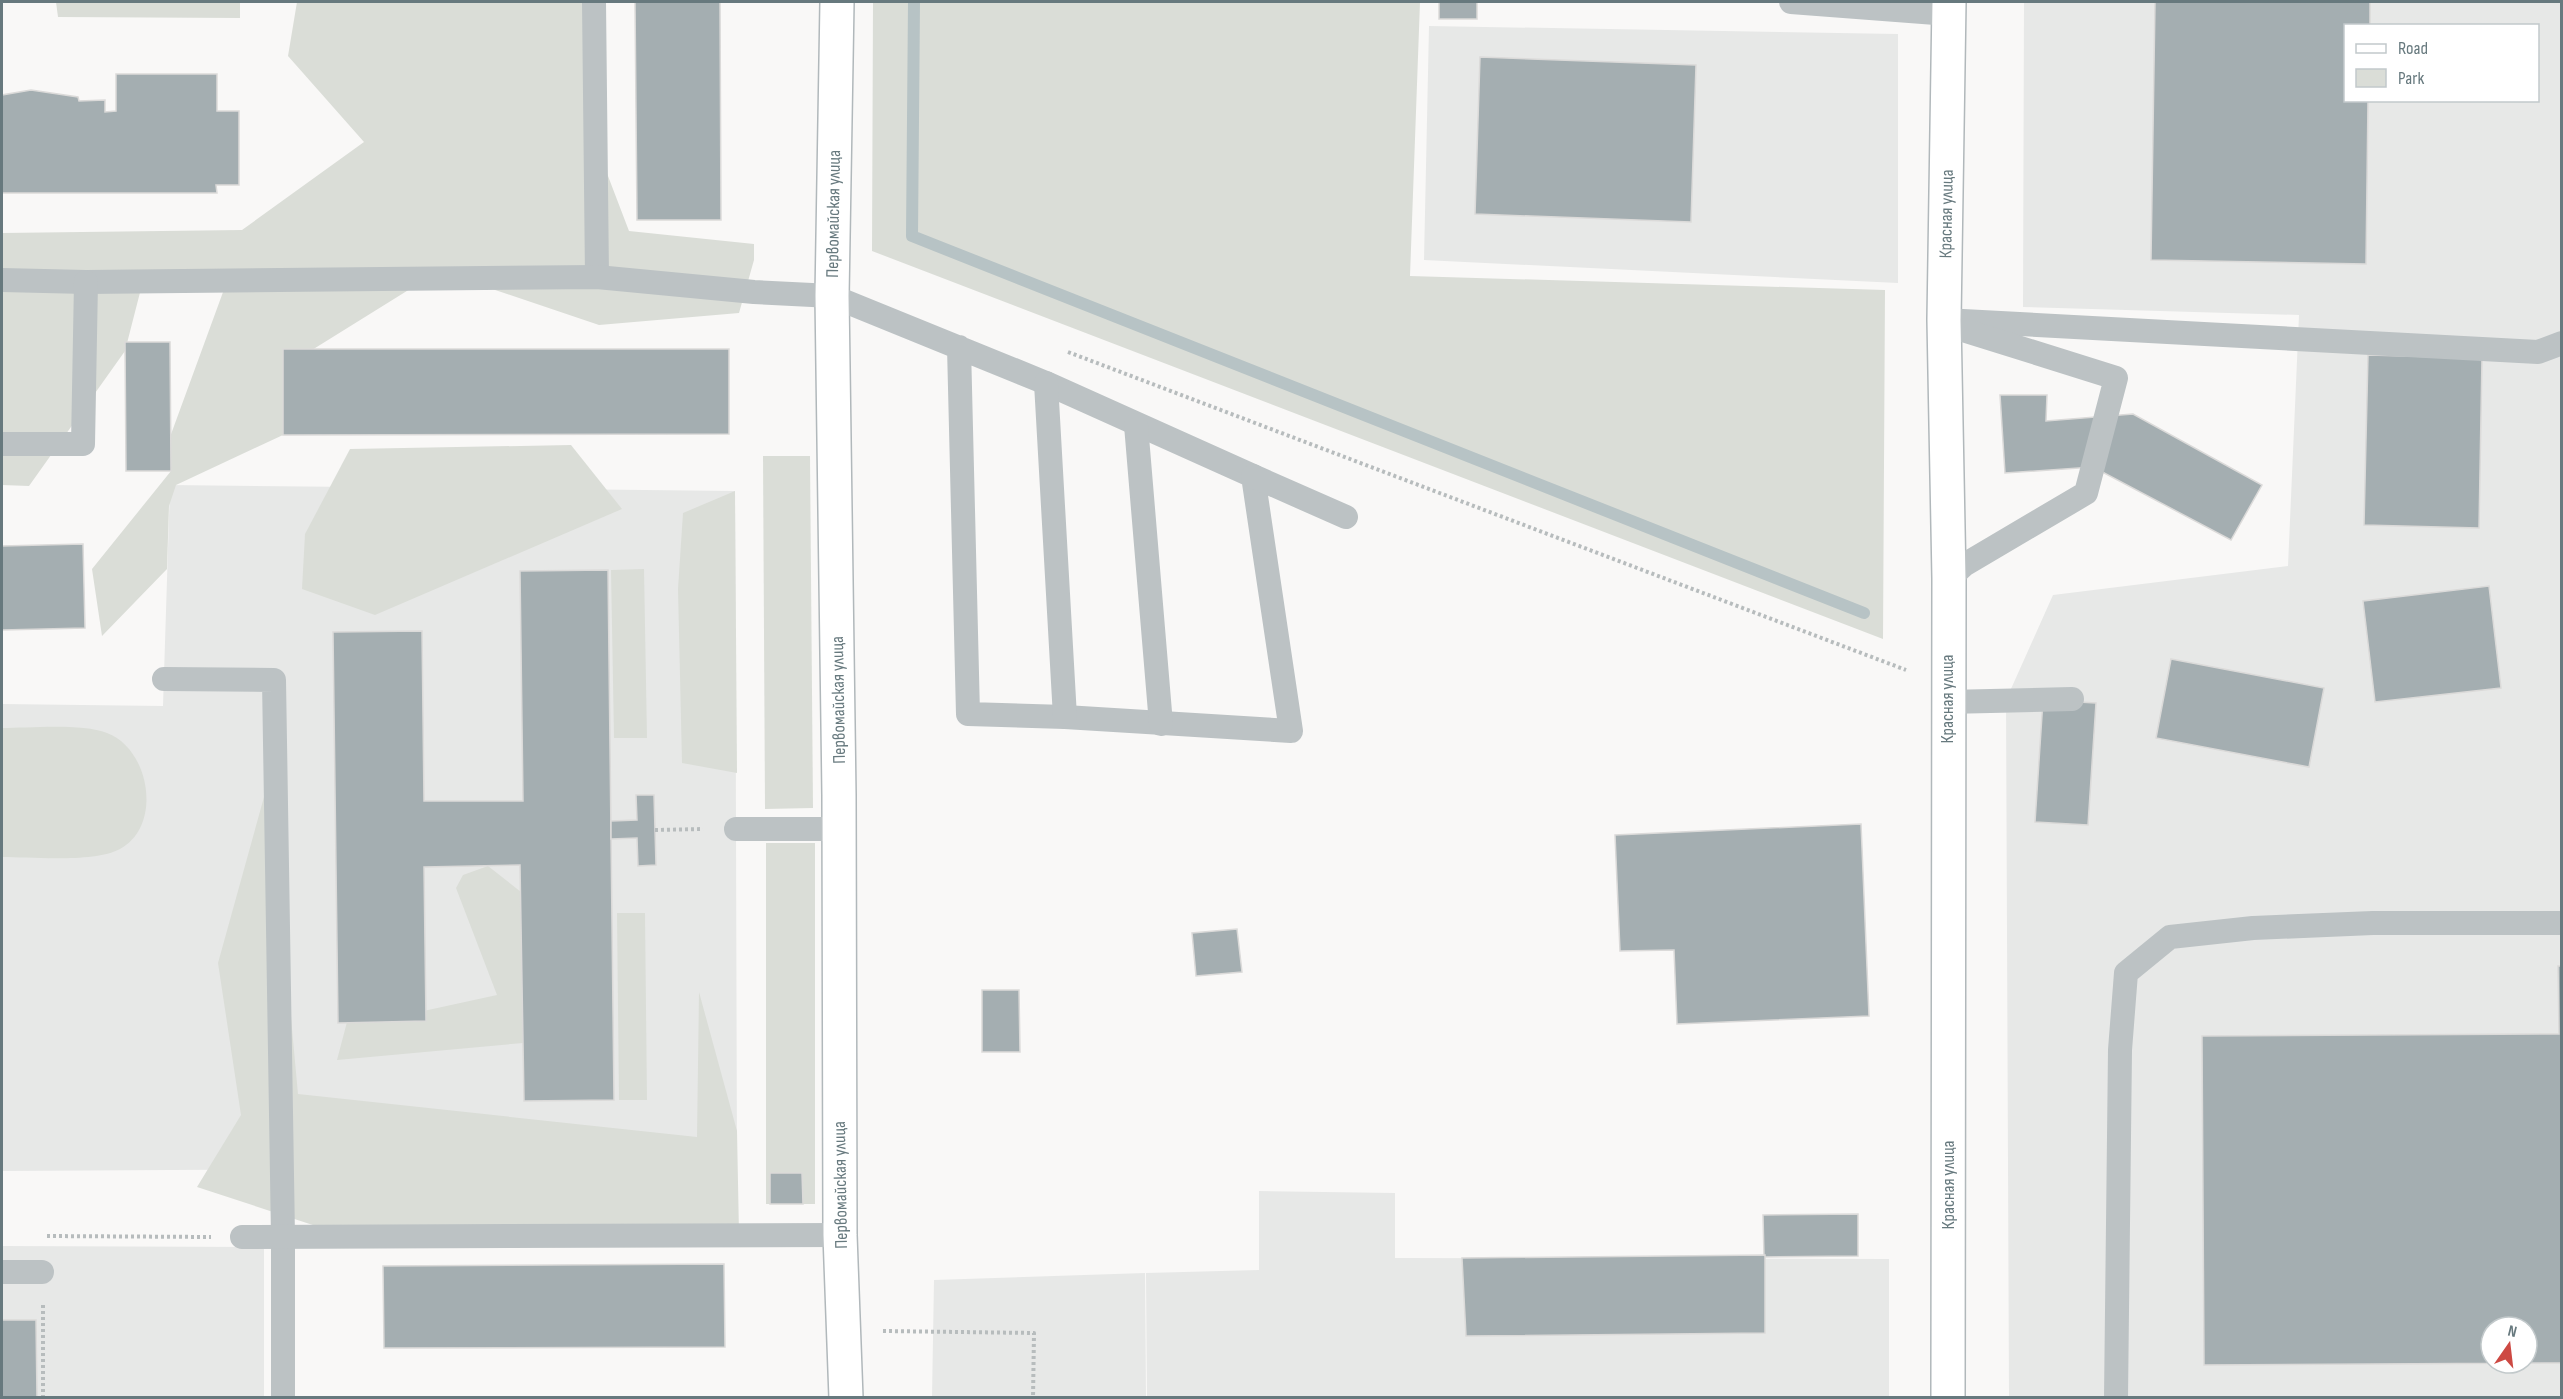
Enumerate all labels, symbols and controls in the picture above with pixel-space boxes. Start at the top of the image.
legend [2344,24,2539,102]
text: Road [2398,38,2428,59]
text: Park [2398,68,2424,89]
street label: Первомайская улица [822,150,845,278]
street label: Красная улица [1935,169,1958,259]
street label: Первомайская улица [827,636,850,764]
street label: Красная улица [1937,654,1958,744]
street label: Первомайская улица [829,1121,852,1249]
street label: Красная улица [1938,1140,1959,1230]
north arrow [2479,1315,2539,1375]
text: N [2506,1322,2519,1342]

